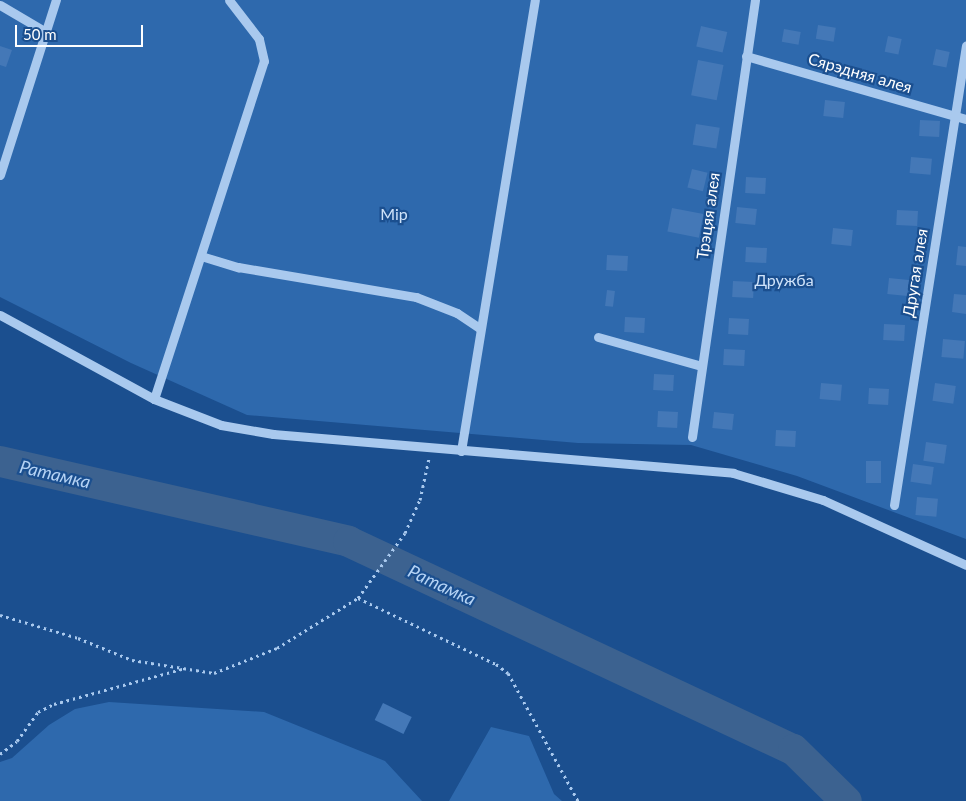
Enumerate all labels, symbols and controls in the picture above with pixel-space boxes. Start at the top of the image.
scale bar [18,15,145,47]
text: 50 m [23,25,57,43]
street label: Сярэдняя алея [806,49,914,97]
street label: Трэцяя алея [692,171,724,261]
park label: Мір [380,204,408,224]
street label: Другая алея [899,227,931,319]
park label: Дружба [754,270,814,290]
water label: Ратамка [17,455,93,493]
water label: Ратамка [405,560,479,610]

